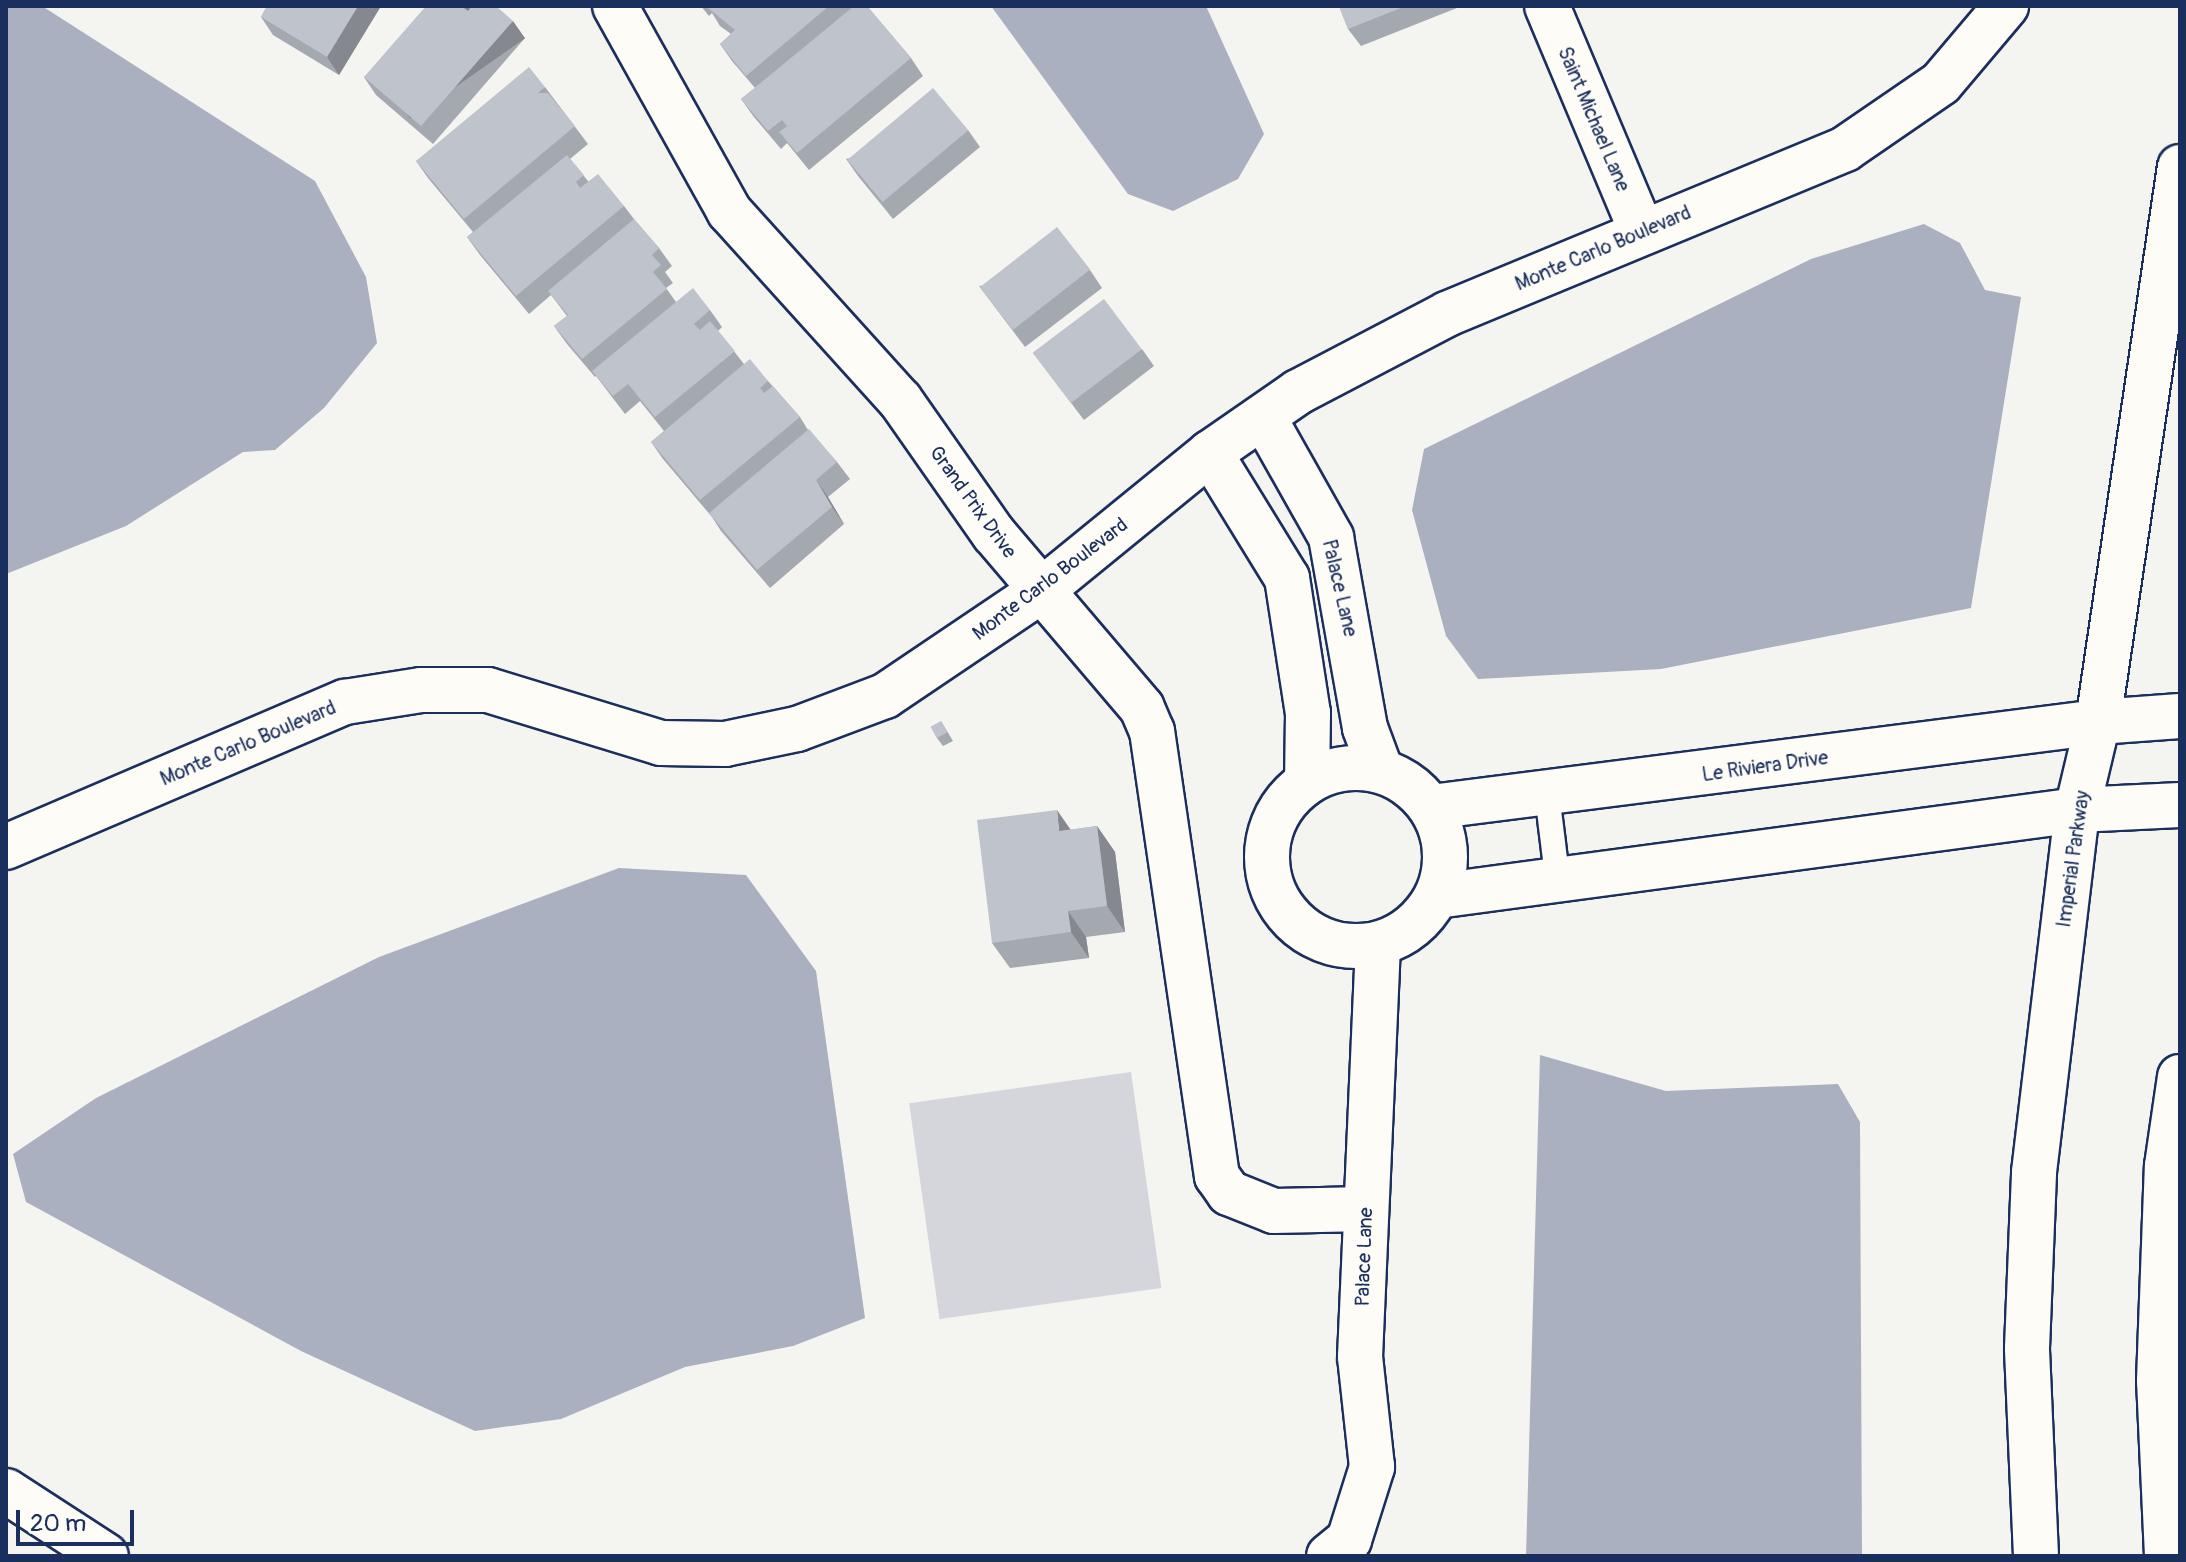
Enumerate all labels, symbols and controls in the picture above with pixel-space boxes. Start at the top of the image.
street label: Saint Michael Lane [1553,43,1635,195]
street label: Monte Carlo Boulevard [1512,200,1694,296]
street label: Grand Prix Drive [924,441,1022,563]
street label: Monte Carlo Boulevard [967,513,1133,645]
street label: Palace Lane [1317,537,1363,639]
street label: Monte Carlo Boulevard [157,695,339,791]
street label: Le Riviera Drive [1700,745,1830,787]
street label: Imperial Parkway [2052,789,2094,929]
street label: Palace Lane [1350,1207,1378,1307]
scale bar [20,1494,138,1544]
text: 20 m [30,1509,86,1538]

